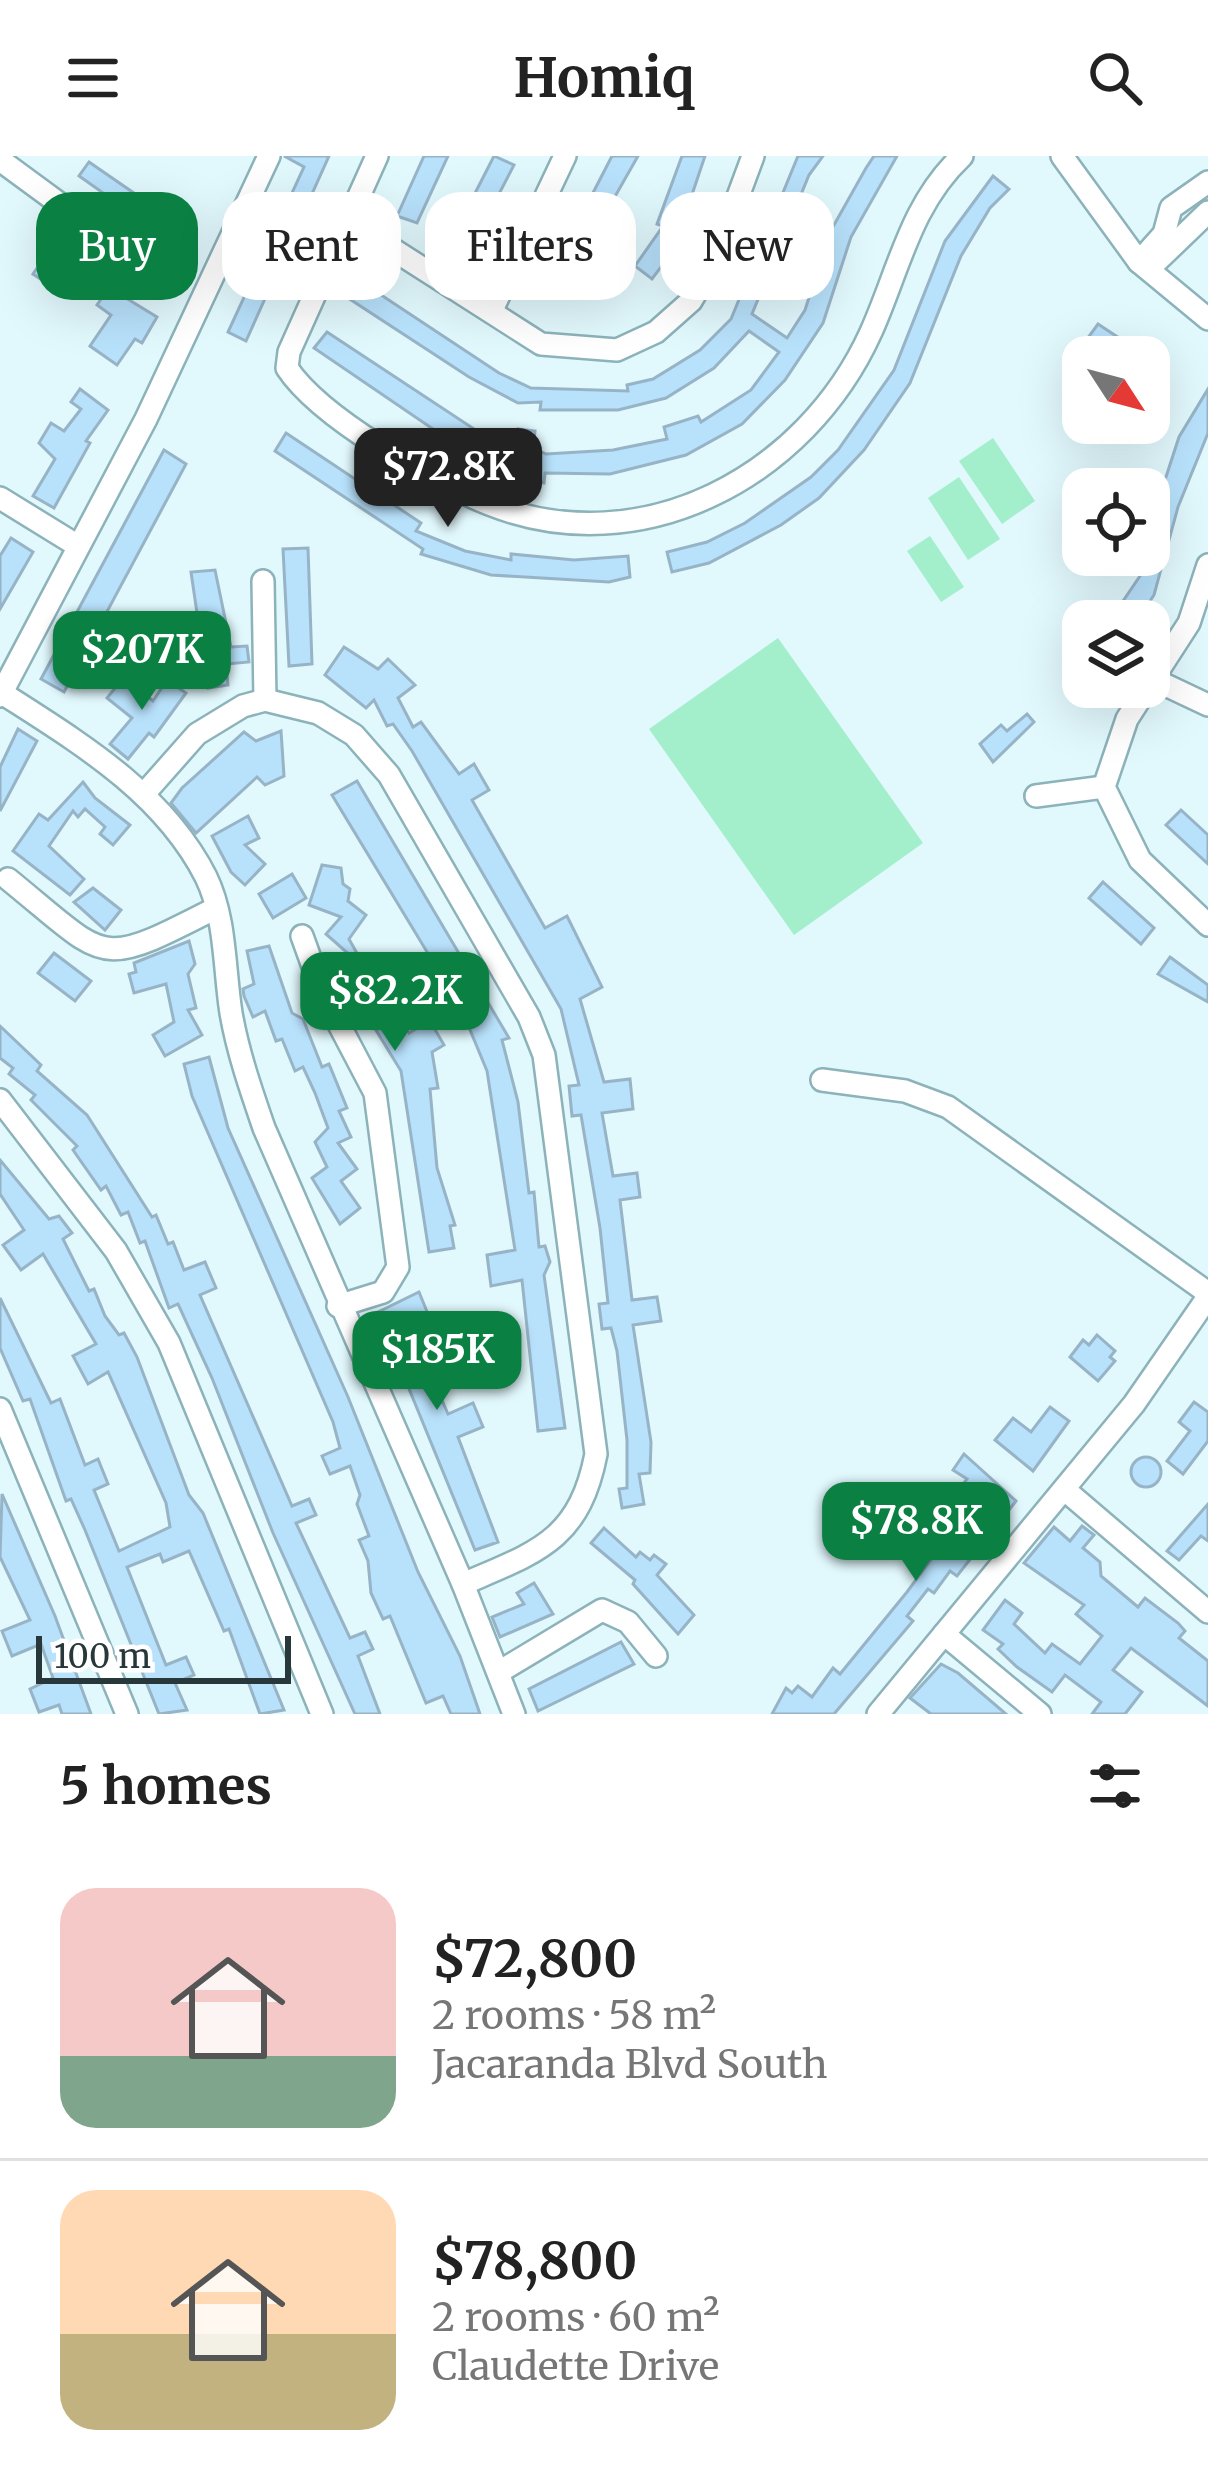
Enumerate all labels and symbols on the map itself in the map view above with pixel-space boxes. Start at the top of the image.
north arrow [1062,336,1170,444]
pin: $72.8K [350,428,546,530]
pin: $207K [58,611,226,713]
pin: $82.2K [297,952,493,1054]
pin: $185K [353,1311,521,1413]
pin: $78.8K [818,1482,1014,1584]
scale bar [36,1630,291,1683]

